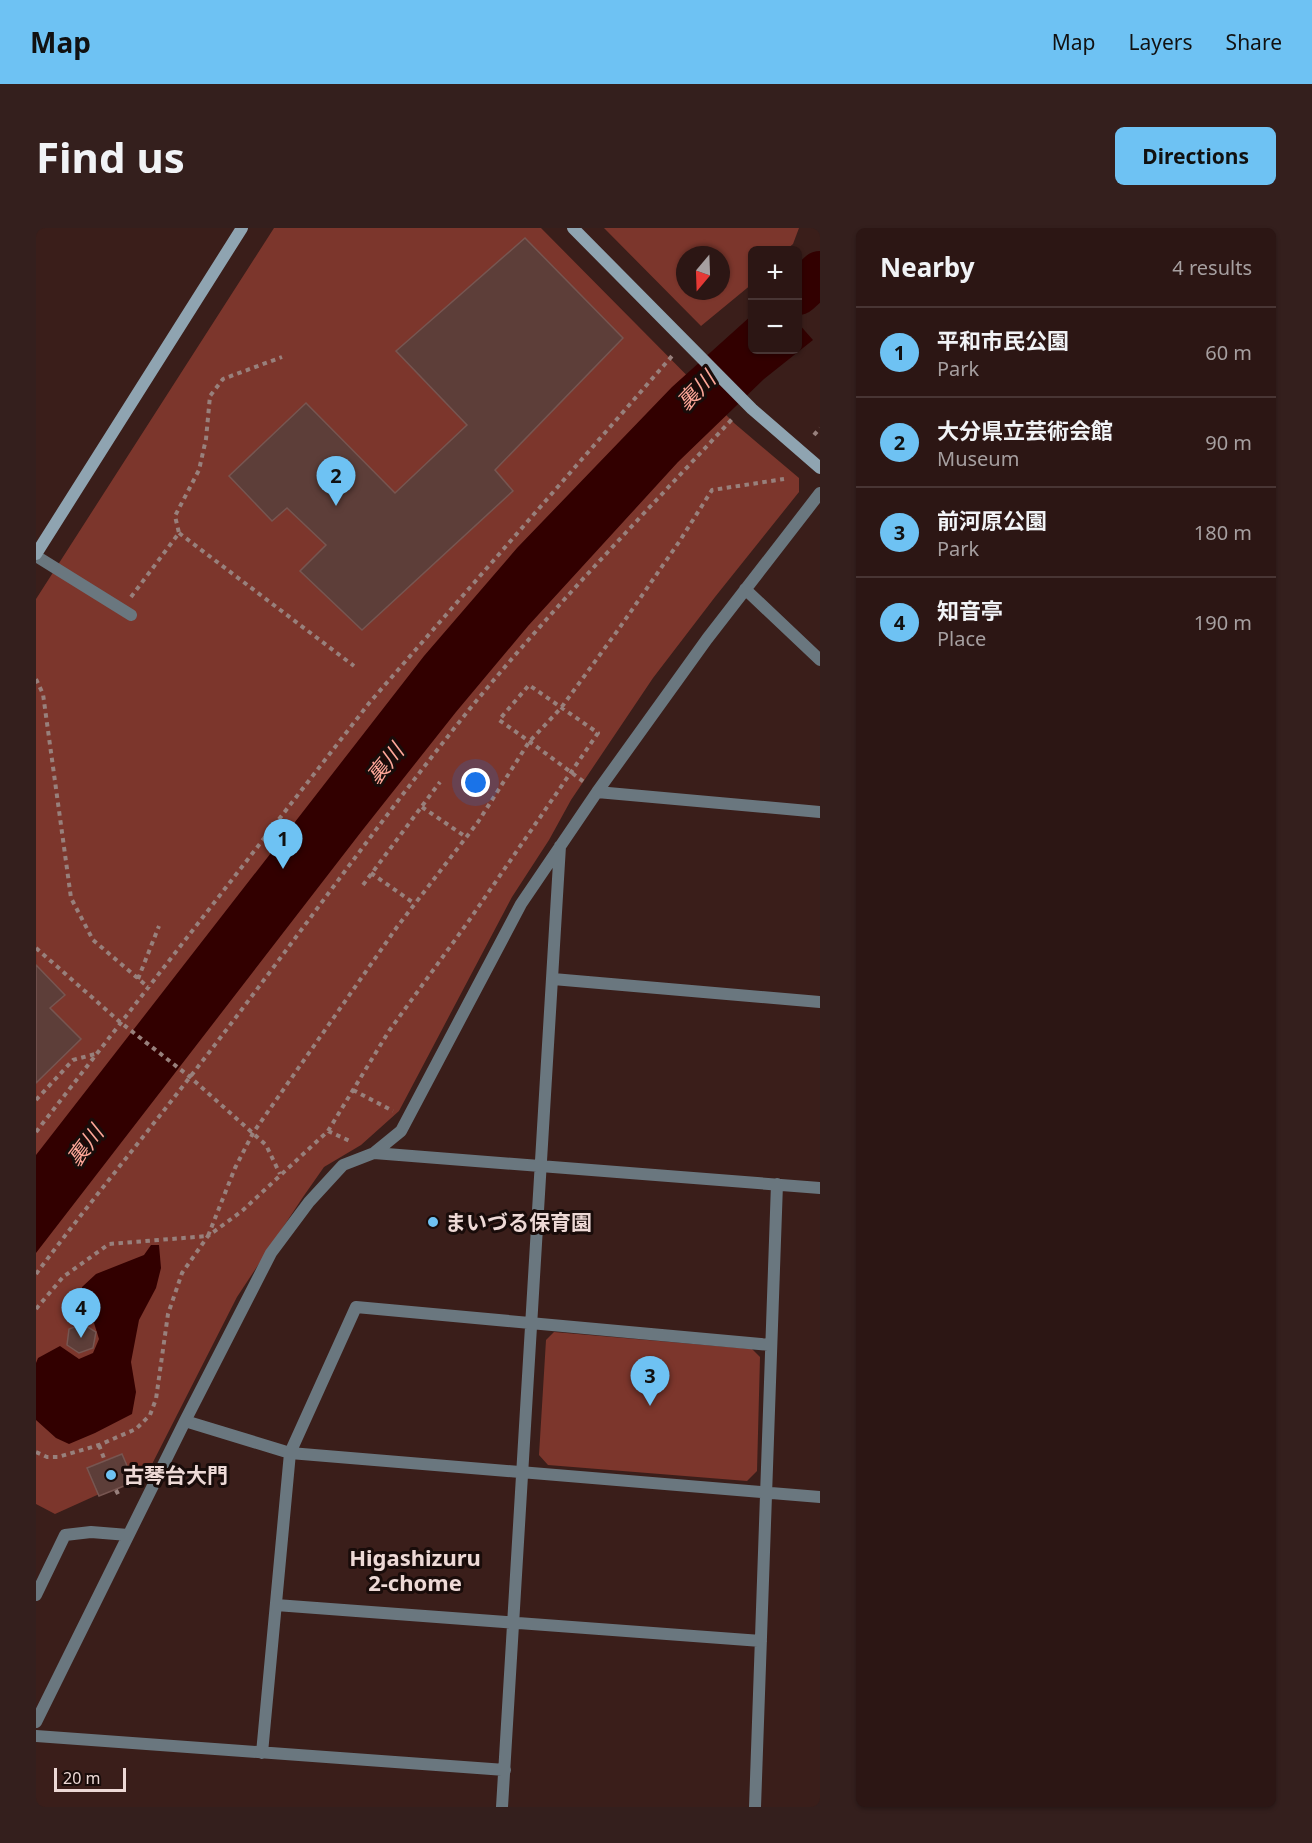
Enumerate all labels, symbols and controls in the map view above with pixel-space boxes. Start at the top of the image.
text: Map [30,23,91,61]
text: Map [1052,28,1096,56]
text: Layers [1129,28,1193,56]
text: Share [1226,28,1282,56]
button: Directions [1115,127,1276,185]
text: Find us [36,128,185,185]
north arrow [676,246,730,300]
map controls [748,246,802,354]
button: + [748,246,802,300]
text: Nearby [880,249,975,285]
text: 4 results [1172,254,1252,281]
button: − [748,300,802,354]
text: 平和市民公園 [937,325,1069,355]
text: 1 [894,339,905,366]
text: 60 m [1205,339,1252,366]
text: Park [937,355,979,382]
water label: 裏川 [669,362,722,416]
text: 大分県立芸術会館 [937,415,1113,445]
text: 2 [894,429,905,456]
text: 90 m [1205,429,1252,456]
text: Museum [937,445,1019,472]
pin: 2 [316,456,356,506]
text: 前河原公園 [937,505,1047,535]
text: 3 [894,519,905,546]
text: 180 m [1194,519,1252,546]
text: Park [937,535,979,562]
text: 知音亭 [937,595,1003,625]
text: 4 [894,609,905,636]
text: 190 m [1194,609,1252,636]
text: Place [937,625,986,652]
water label: 裏川 [358,735,411,790]
your location [461,768,490,797]
pin: 1 [264,820,302,869]
water label: 裏川 [59,1117,110,1172]
place label: まいづる保育園 [445,1208,592,1236]
marker: まいづる保育園 [426,1215,440,1229]
pin: 4 [62,1288,100,1338]
pin: 3 [630,1356,670,1406]
place label: 古琴台大門 [123,1461,228,1489]
marker: 古琴台大門 [104,1468,118,1482]
district label: Higashizuru 2-chome [349,1542,481,1597]
scale bar [54,1765,126,1792]
text: 20 m [63,1767,100,1789]

